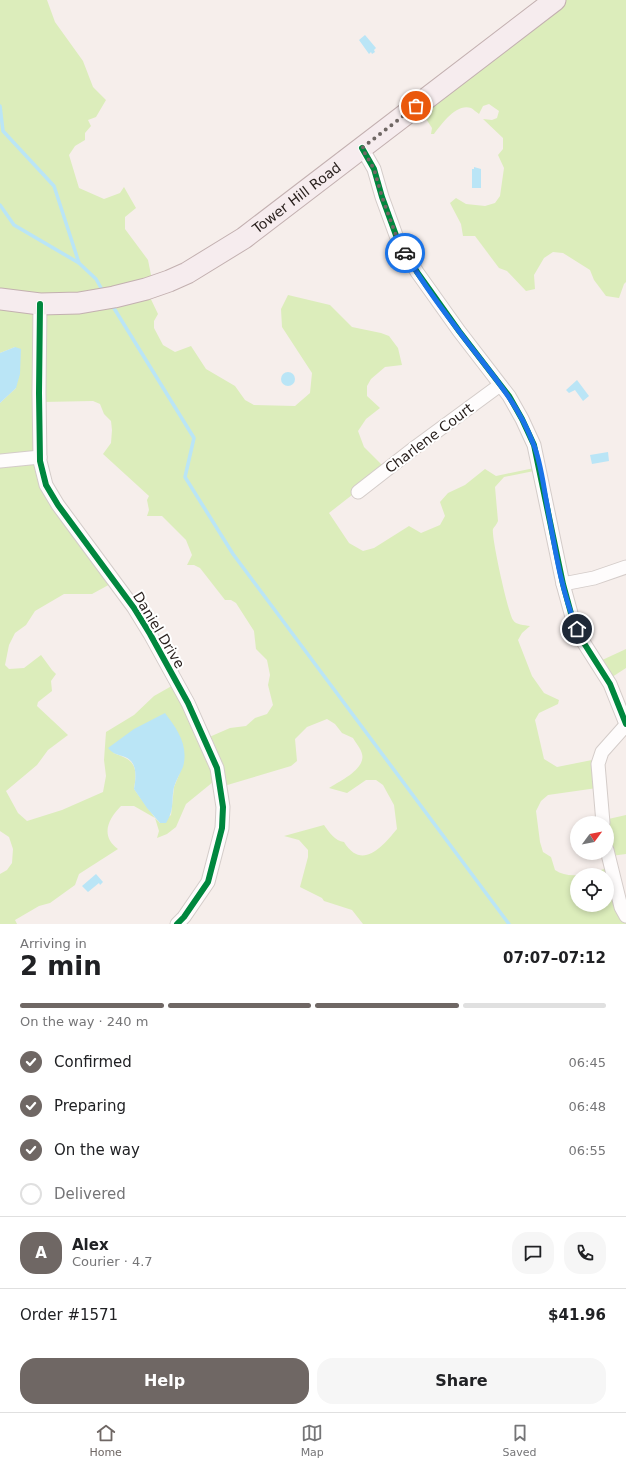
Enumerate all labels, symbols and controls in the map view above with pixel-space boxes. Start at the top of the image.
pin [399,89,433,123]
icon: bag [405,95,427,117]
street label: Tower Hill Road [249,159,344,237]
courier [385,233,425,273]
icon: car [394,242,416,264]
street label: Charlene Court [382,399,476,476]
street label: Daniel Drive [130,589,188,671]
pin [560,612,594,646]
icon: home [566,618,588,640]
north arrow [570,816,614,860]
map controls [570,816,614,912]
button: locate [570,868,614,912]
text: Arriving in [20,936,87,951]
text: 07:07–07:12 [503,949,606,967]
text: 2 min [20,951,102,981]
text: On the way · 240 m [20,1014,148,1029]
icon: check [20,1051,42,1073]
text: Confirmed [54,1053,132,1071]
text: 06:45 [569,1055,606,1070]
icon: check [20,1095,42,1117]
text: Preparing [54,1097,126,1115]
text: 06:48 [569,1099,606,1114]
icon: check [20,1139,42,1161]
text: On the way [54,1141,140,1159]
text: 06:55 [569,1143,606,1158]
text: Delivered [54,1185,126,1203]
button: chat [512,1232,554,1274]
button: phone [564,1232,606,1274]
text: Alex [72,1236,109,1254]
text: A [35,1244,47,1262]
text: Courier · 4.7 [72,1254,153,1269]
text: Order #1571 [20,1306,118,1324]
text: $41.96 [548,1306,606,1324]
button: Help [20,1358,309,1404]
button: Share [317,1358,606,1404]
tab: Home [89,1422,122,1459]
tab: Map [301,1422,324,1459]
tab: Saved [503,1422,537,1459]

